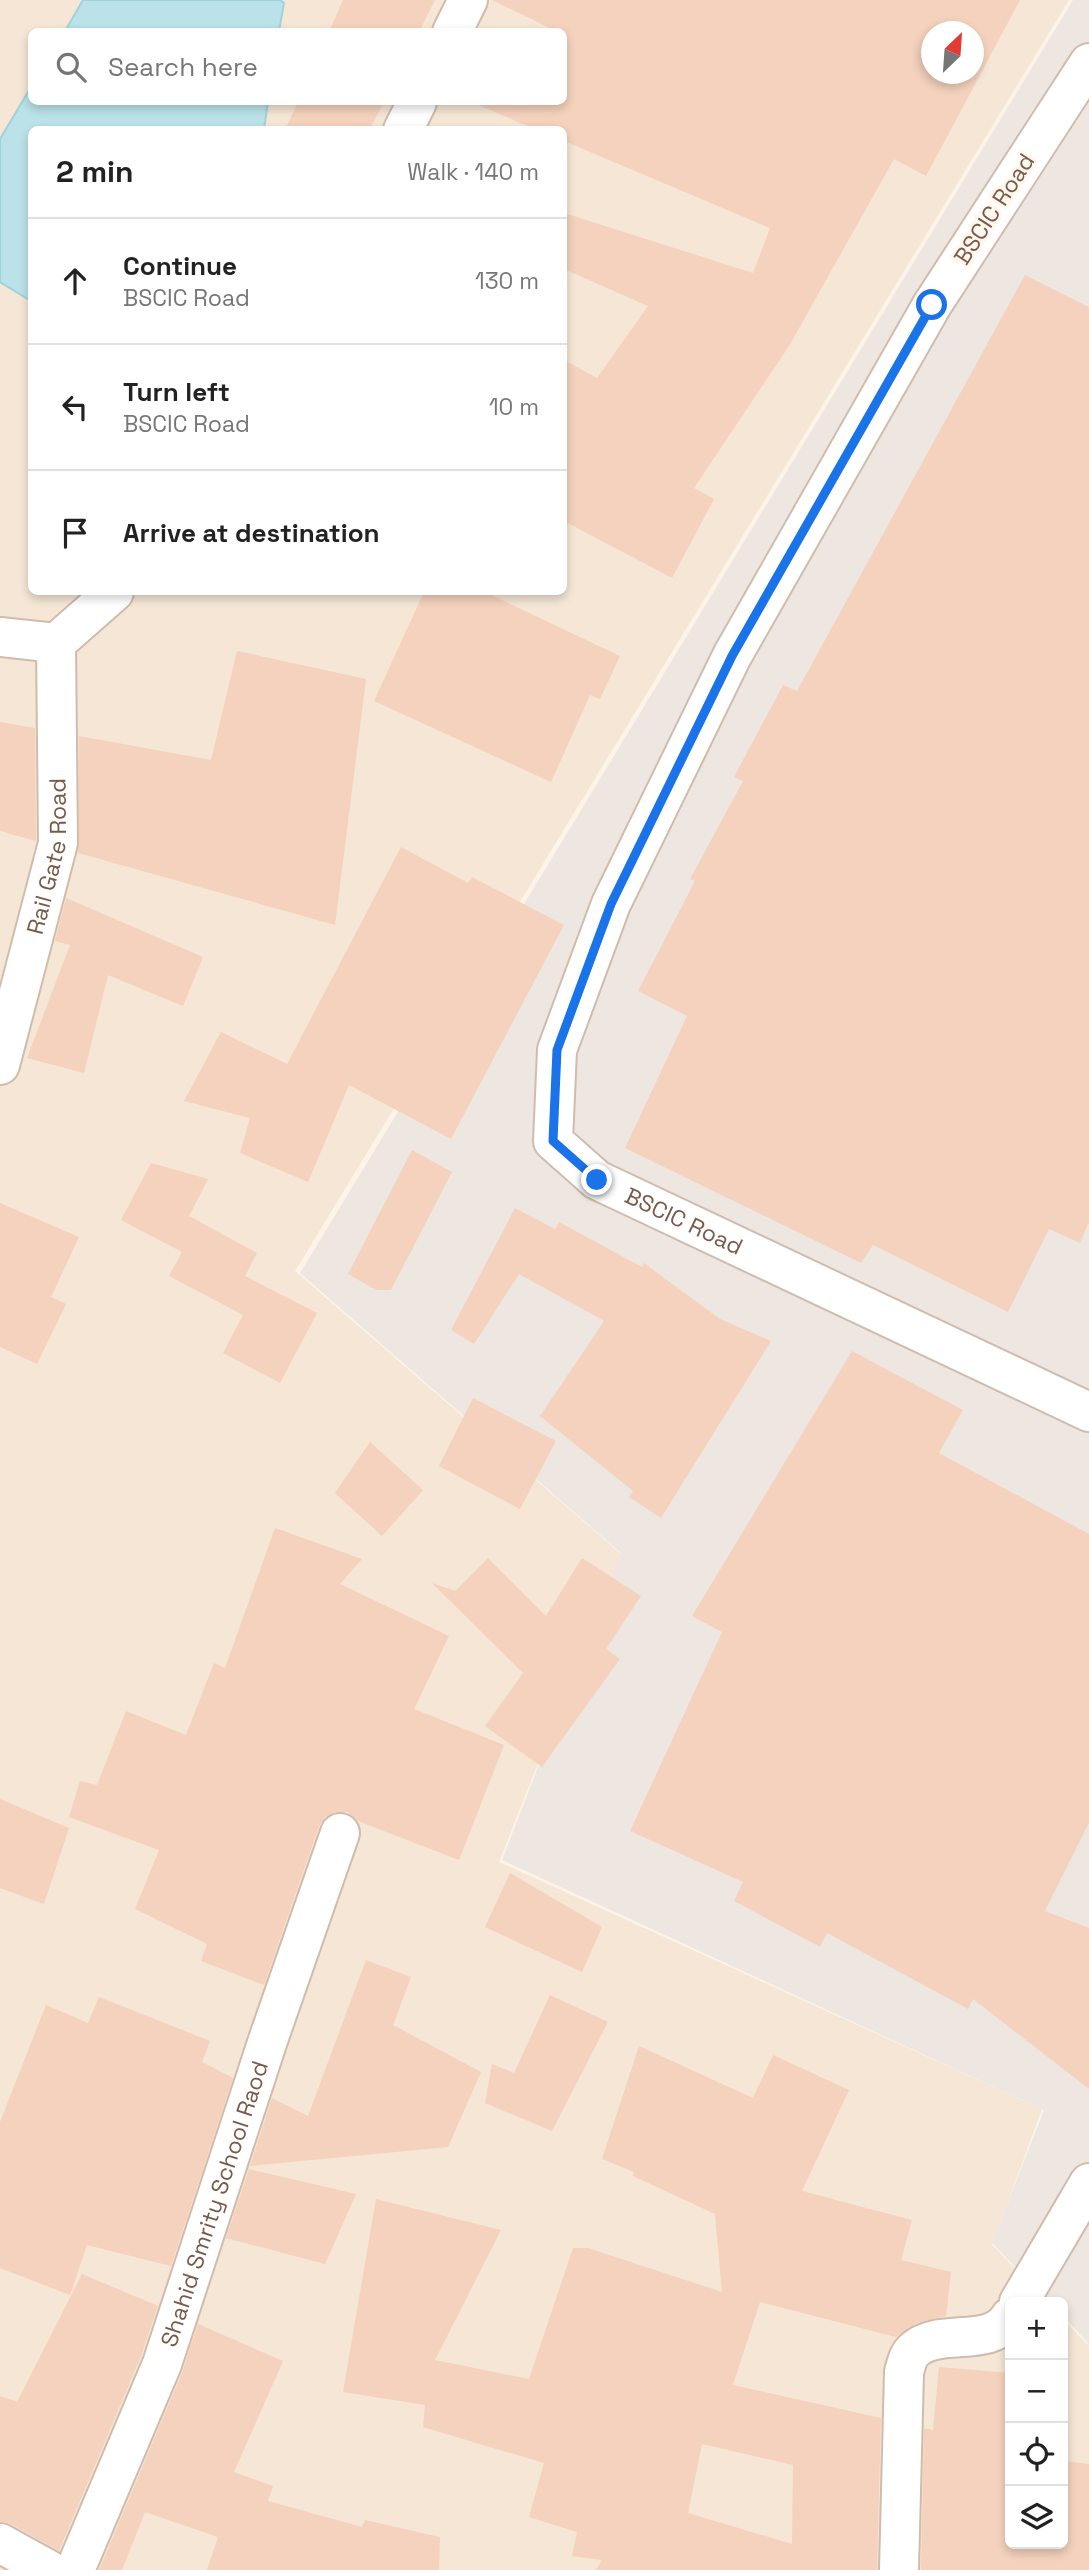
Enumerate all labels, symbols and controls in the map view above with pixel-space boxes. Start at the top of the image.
north arrow [921,21,984,84]
search box [28,28,567,105]
icon: search [52,48,90,86]
text: Search here [108,50,258,84]
street label: BSCIC Road [947,148,1041,270]
text: 2 min [56,152,134,191]
text: Walk · 140 m [407,157,539,187]
text: Continue [123,249,237,283]
icon: ahead [56,262,94,300]
text: 130 m [475,266,539,296]
text: BSCIC Road [123,283,250,313]
route start [916,289,947,320]
text: Turn left [123,375,230,409]
icon: left [56,388,94,426]
text: 10 m [489,392,539,422]
text: BSCIC Road [123,409,250,439]
icon: arrive [56,514,94,552]
text: Arrive at destination [123,516,380,550]
street label: Rail Gate Road [20,778,73,938]
route end [581,1164,612,1195]
street label: BSCIC Road [620,1180,748,1262]
street label: Shahid Smrity School Raod [154,2057,275,2351]
map controls [1005,2297,1068,2549]
button: + [1005,2297,1068,2360]
button: − [1005,2360,1068,2423]
button: locate [1005,2423,1068,2486]
button: layers [1005,2486,1068,2549]

